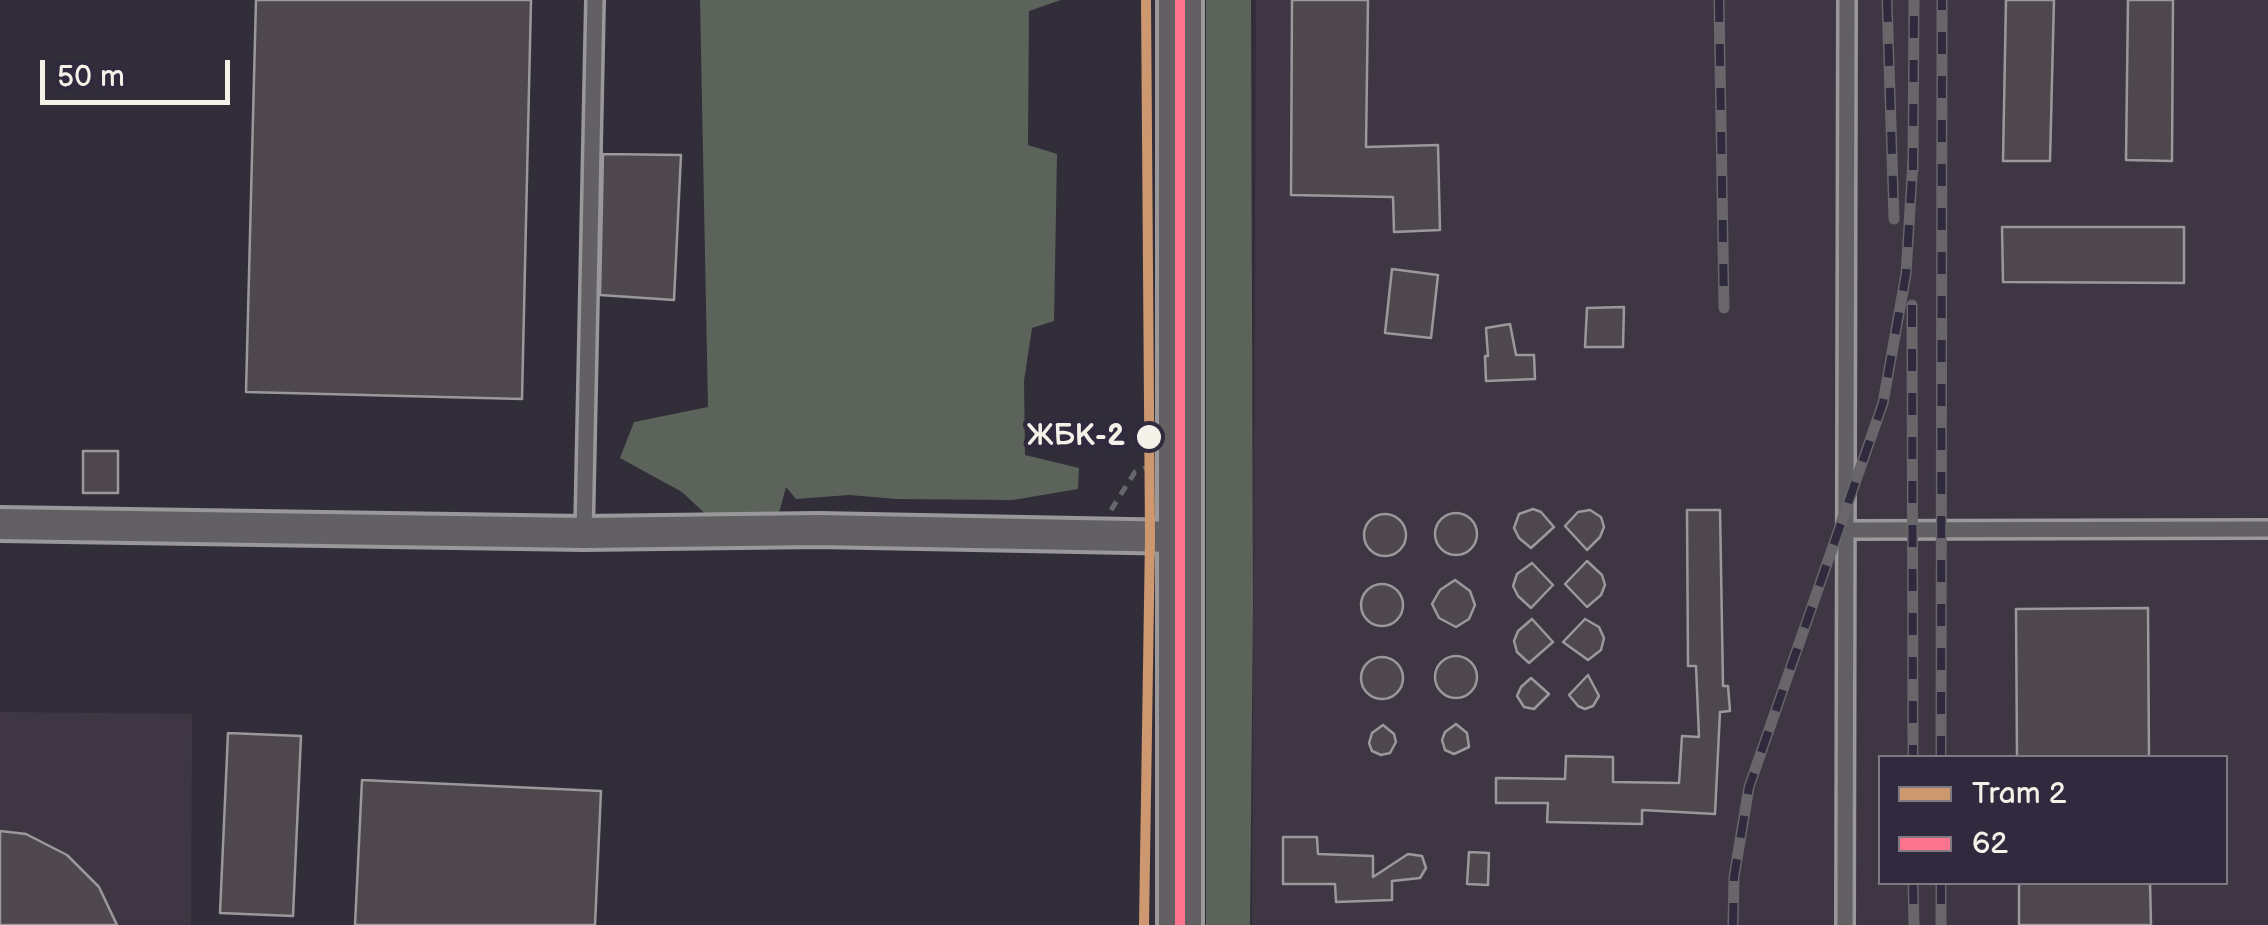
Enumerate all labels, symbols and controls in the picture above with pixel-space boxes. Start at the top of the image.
scale bar [45,40,235,102]
text: 50 m [57,59,125,95]
place label: ЖБК-2 [1027,419,1125,455]
marker: ЖБК-2 [1134,422,1164,452]
legend [1878,755,2228,885]
text: Tram 2 [1972,776,2066,812]
text: 62 [1972,826,2008,862]

